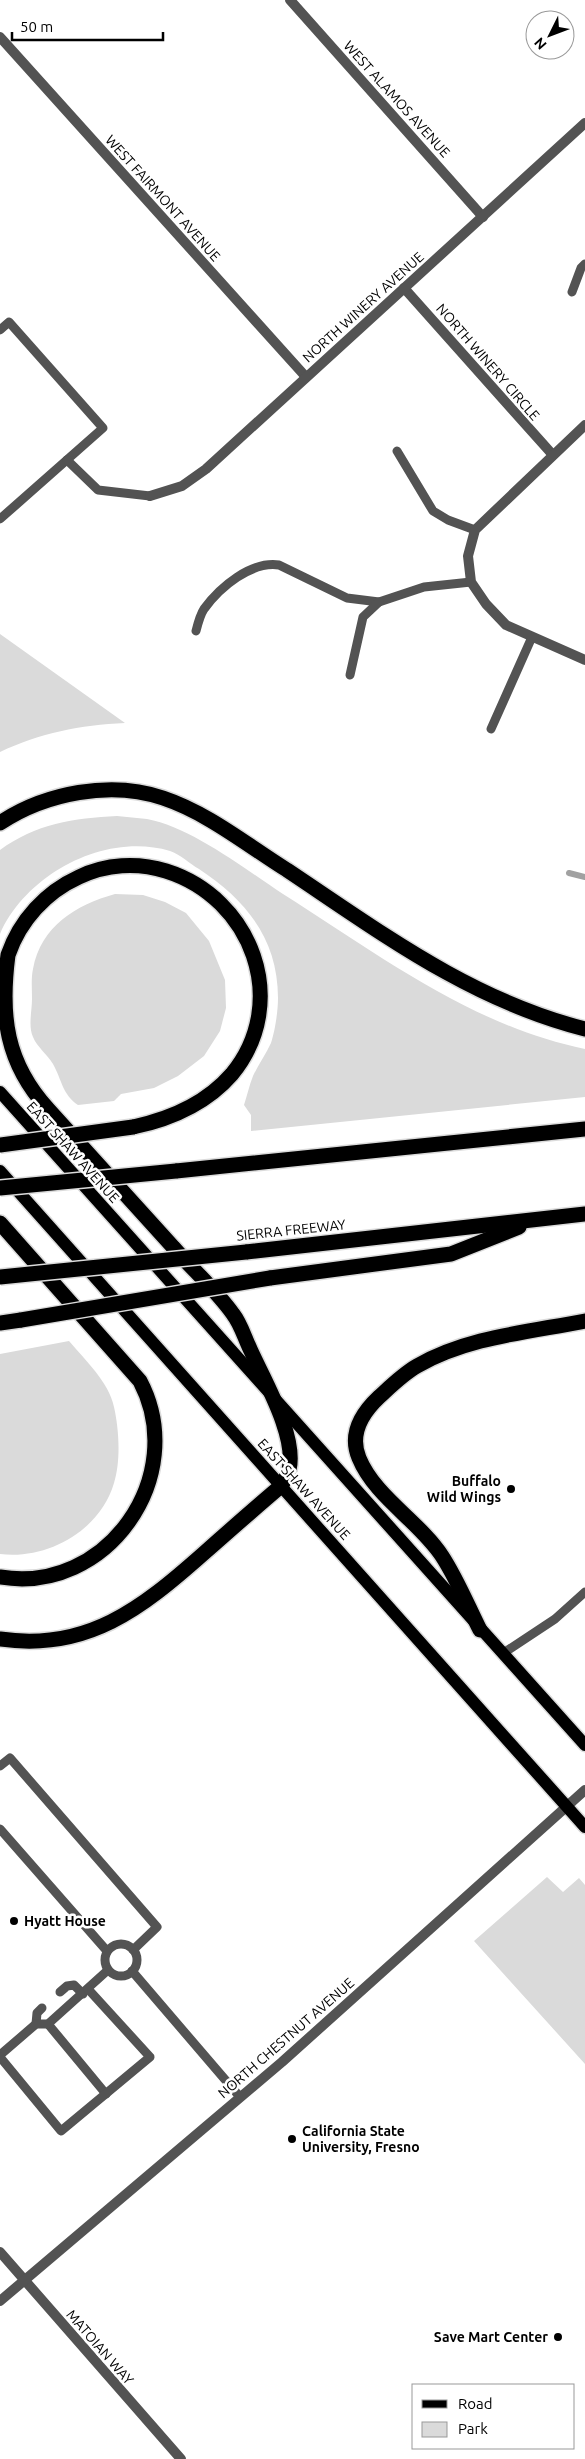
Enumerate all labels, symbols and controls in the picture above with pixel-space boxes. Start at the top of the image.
scale bar [12,10,164,42]
north arrow [525,10,575,60]
text: 50 m [20,18,53,35]
text: N [531,34,550,53]
street label: WEST ALAMOS AVENUE [341,38,454,161]
street label: WEST FAIRMONT AVENUE [102,132,224,264]
street label: NORTH WINERY AVENUE [299,248,427,366]
street label: NORTH WINERY CIRCLE [433,301,543,424]
street label: EAST SHAW AVENUE [23,1098,123,1206]
street label: SIERRA FREEWAY [236,1216,346,1244]
street label: EAST SHAW AVENUE [254,1435,354,1543]
place label: Buffalo Wild Wings [427,1473,501,1505]
marker: Buffalo Wild Wings [505,1483,517,1495]
place label: Hyatt House [24,1913,106,1929]
marker: Hyatt House [8,1915,20,1927]
street label: NORTH CHESTNUT AVENUE [215,1975,357,2101]
place label: California State University, Fresno [302,2123,420,2155]
marker: California State University, Fresno [286,2133,298,2145]
street label: MATOIAN WAY [63,2306,137,2388]
place label: Save Mart Center [434,2329,548,2345]
marker: Save Mart Center [552,2331,564,2343]
legend [412,2384,575,2449]
text: Road [458,2395,493,2412]
text: Park [458,2420,488,2437]

